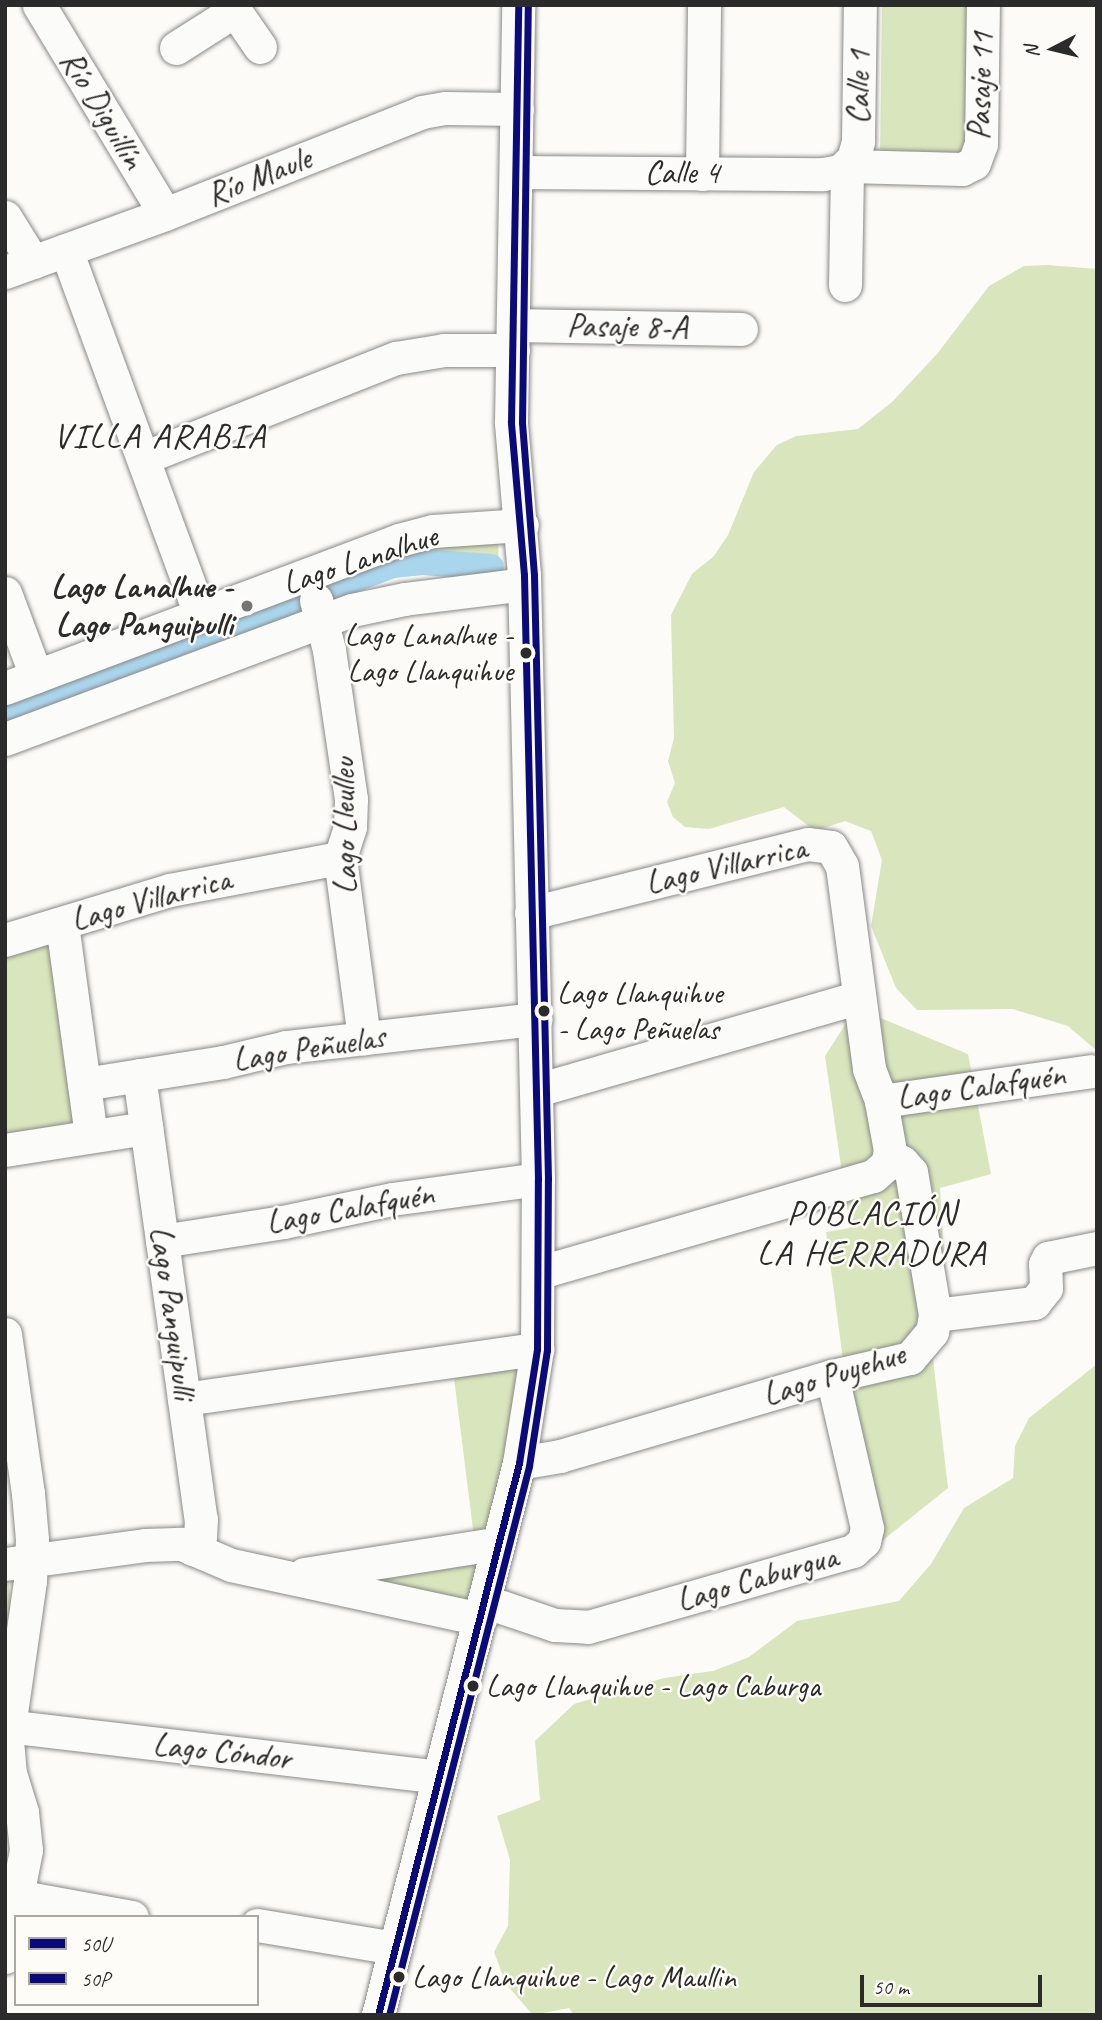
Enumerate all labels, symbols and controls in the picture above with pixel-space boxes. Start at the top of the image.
north arrow [1018,14,1088,84]
street label: Pasaje 11 [959,31,1003,141]
street label: Río Diguillín [51,43,153,177]
text: N [1020,44,1045,59]
street label: Calle 1 [839,49,879,125]
street label: Río Maule [200,139,318,215]
street label: Calle 4 [645,153,719,193]
street label: Pasaje 8-A [566,306,688,348]
district label: VILLA ARABIA [55,415,265,457]
street label: Lago Lanalhue [278,516,442,604]
place label: Lago Lanalhue - Lago Panguipulli [52,567,233,645]
marker: Lago Lanalhue - Lago Panguipulli [239,598,255,614]
place label: Lago Lanalhue - Lago Llanquihue [345,616,513,689]
marker: Lago Lanalhue - Lago Llanquihue [519,646,533,660]
street label: Lago Lleulleu [324,757,366,895]
street label: Lago Villarrica [642,828,810,904]
street label: Lago Villarrica [67,860,235,940]
place label: Lago Llanquihue - Lago Peñuelas [557,974,724,1047]
marker: Lago Llanquihue - Lago Peñuelas [537,1004,551,1018]
street label: Lago Peñuelas [230,1017,388,1081]
street label: Lago Calafquén [895,1056,1067,1118]
street label: Lago Calafquén [264,1175,436,1243]
district label: POBLACIÓN LA HERRADURA [760,1192,984,1274]
street label: Lago Panguipulli [140,1223,204,1403]
street label: Lago Puyehue [758,1335,910,1415]
street label: Lago Caburgua [671,1537,843,1621]
place label: Lago Llanquihue - Lago Caburga [486,1667,823,1705]
marker: Lago Llanquihue - Lago Caburga [466,1679,480,1693]
street label: Lago Cóndor [151,1725,293,1779]
legend [14,1915,259,2006]
text: 50U [81,1931,110,1957]
place label: Lago Llanquihue - Lago Maullin [412,1958,738,1996]
scale bar [864,1960,1046,2004]
text: 50P [81,1966,110,1992]
marker: Lago Llanquihue - Lago Maullin [392,1970,406,1984]
text: 50 m [873,1974,909,2000]

